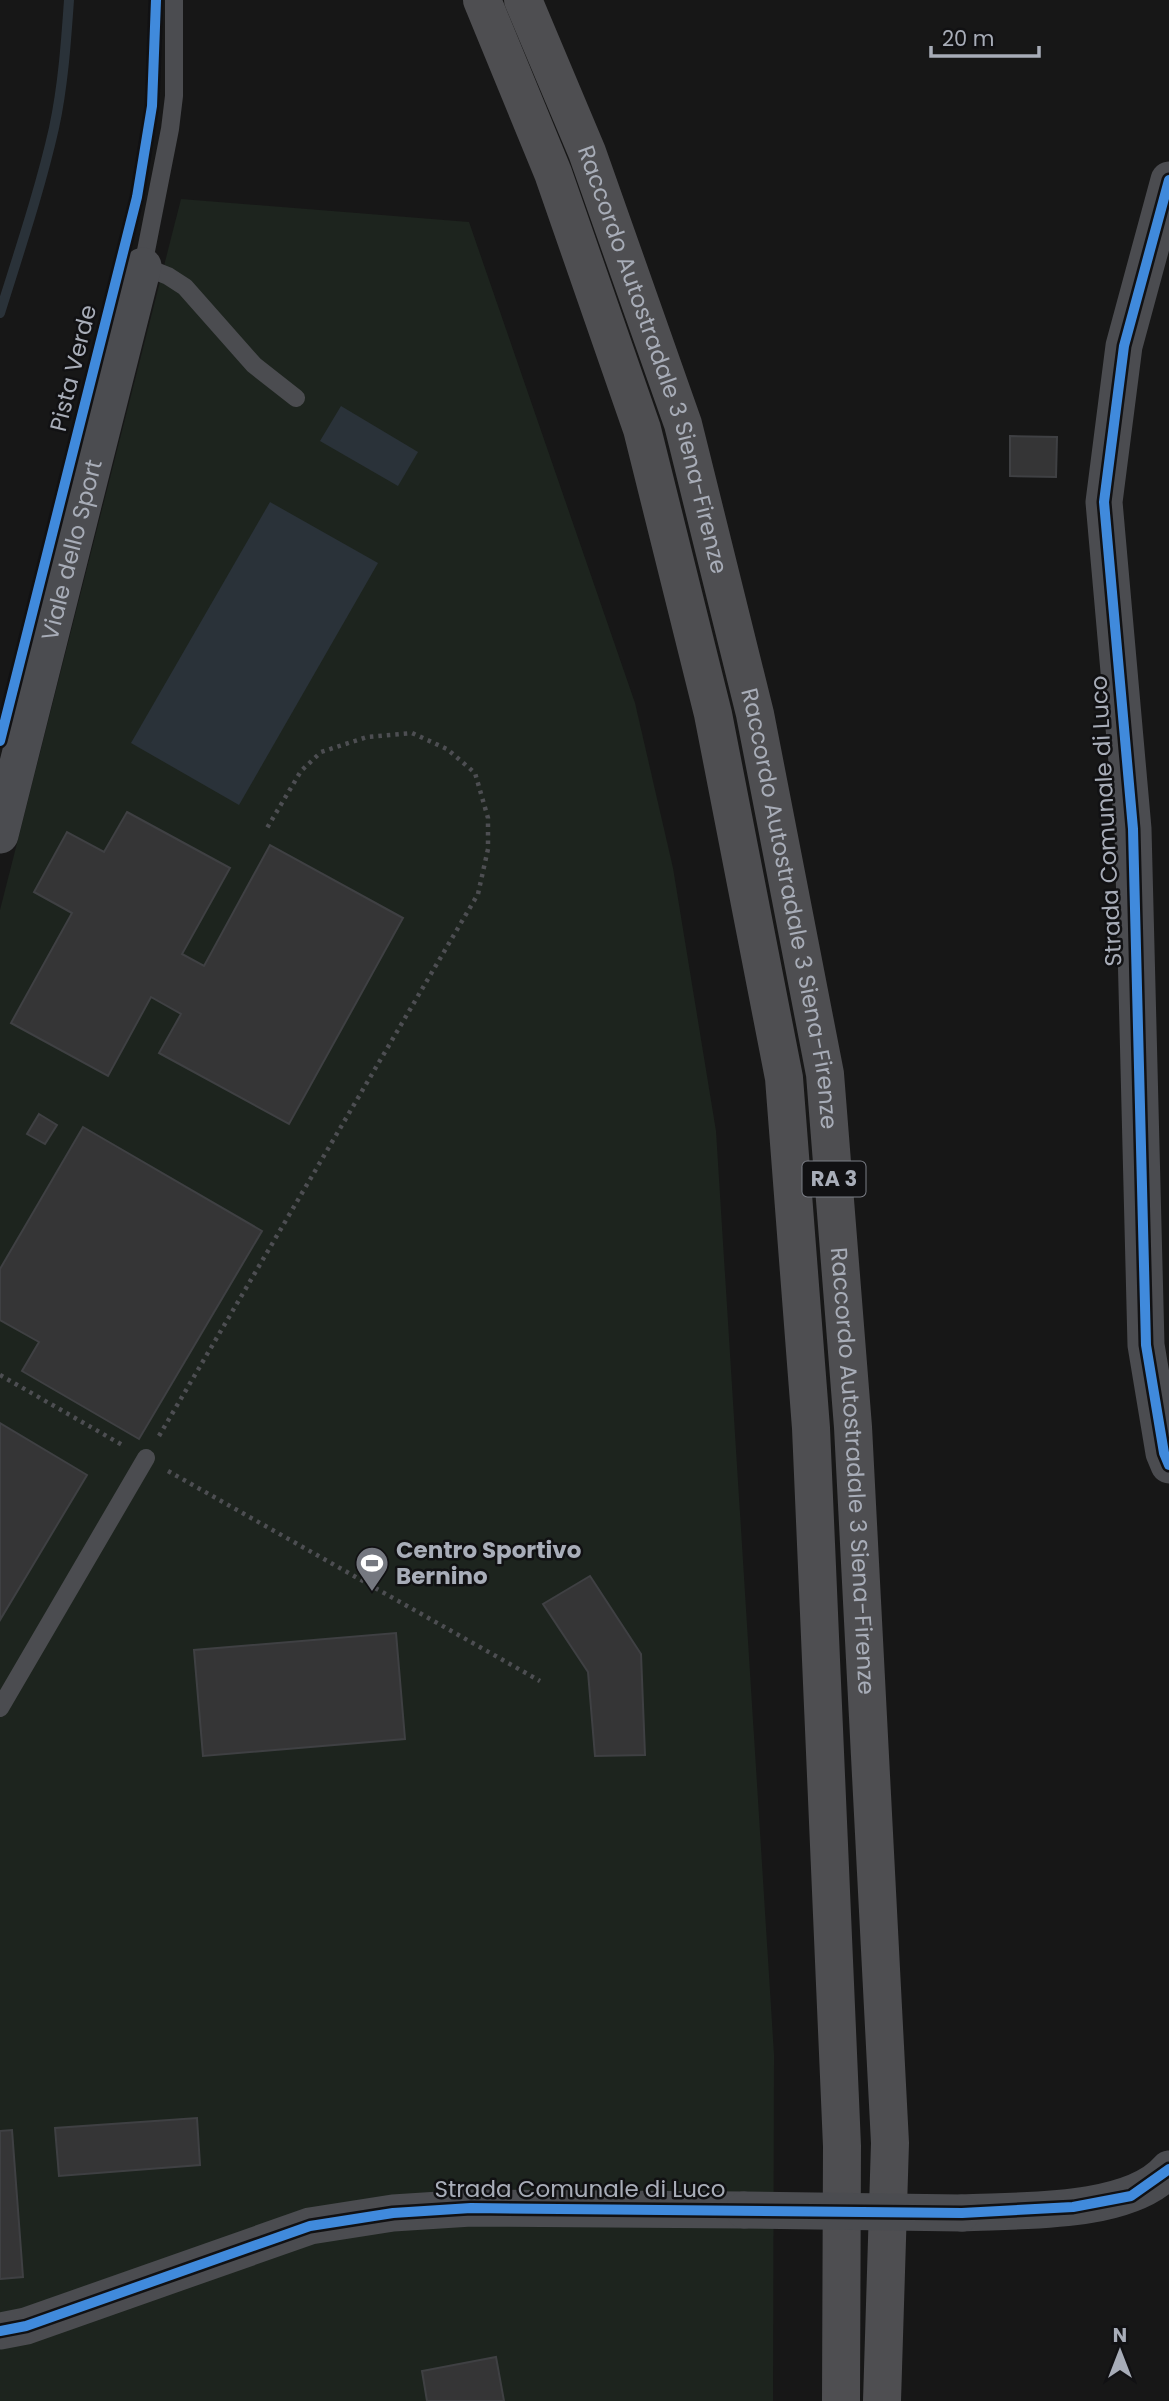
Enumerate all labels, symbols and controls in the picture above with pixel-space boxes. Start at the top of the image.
scale bar [931,14,1040,58]
text: 20 m [942,24,995,53]
street label: Raccordo Autostradale 3 Siena-Firenze [570,141,736,577]
street label: Pista Verde [42,301,104,435]
street label: Viale dello Sport [34,456,110,644]
street label: Strada Comunale di Luco [1082,675,1130,967]
street label: Raccordo Autostradale 3 Siena-Firenze [733,685,845,1130]
road number: RA 3 [802,1162,866,1196]
street label: Raccordo Autostradale 3 Siena-Firenze [823,1246,883,1696]
place label: Centro Sportivo Bernino [396,1534,581,1592]
sports icon: Centro Sportivo Bernino [353,1544,391,1593]
street label: Strada Comunale di Luco [434,2173,726,2205]
north arrow [1085,2317,1155,2387]
text: N [1113,2322,1127,2349]

